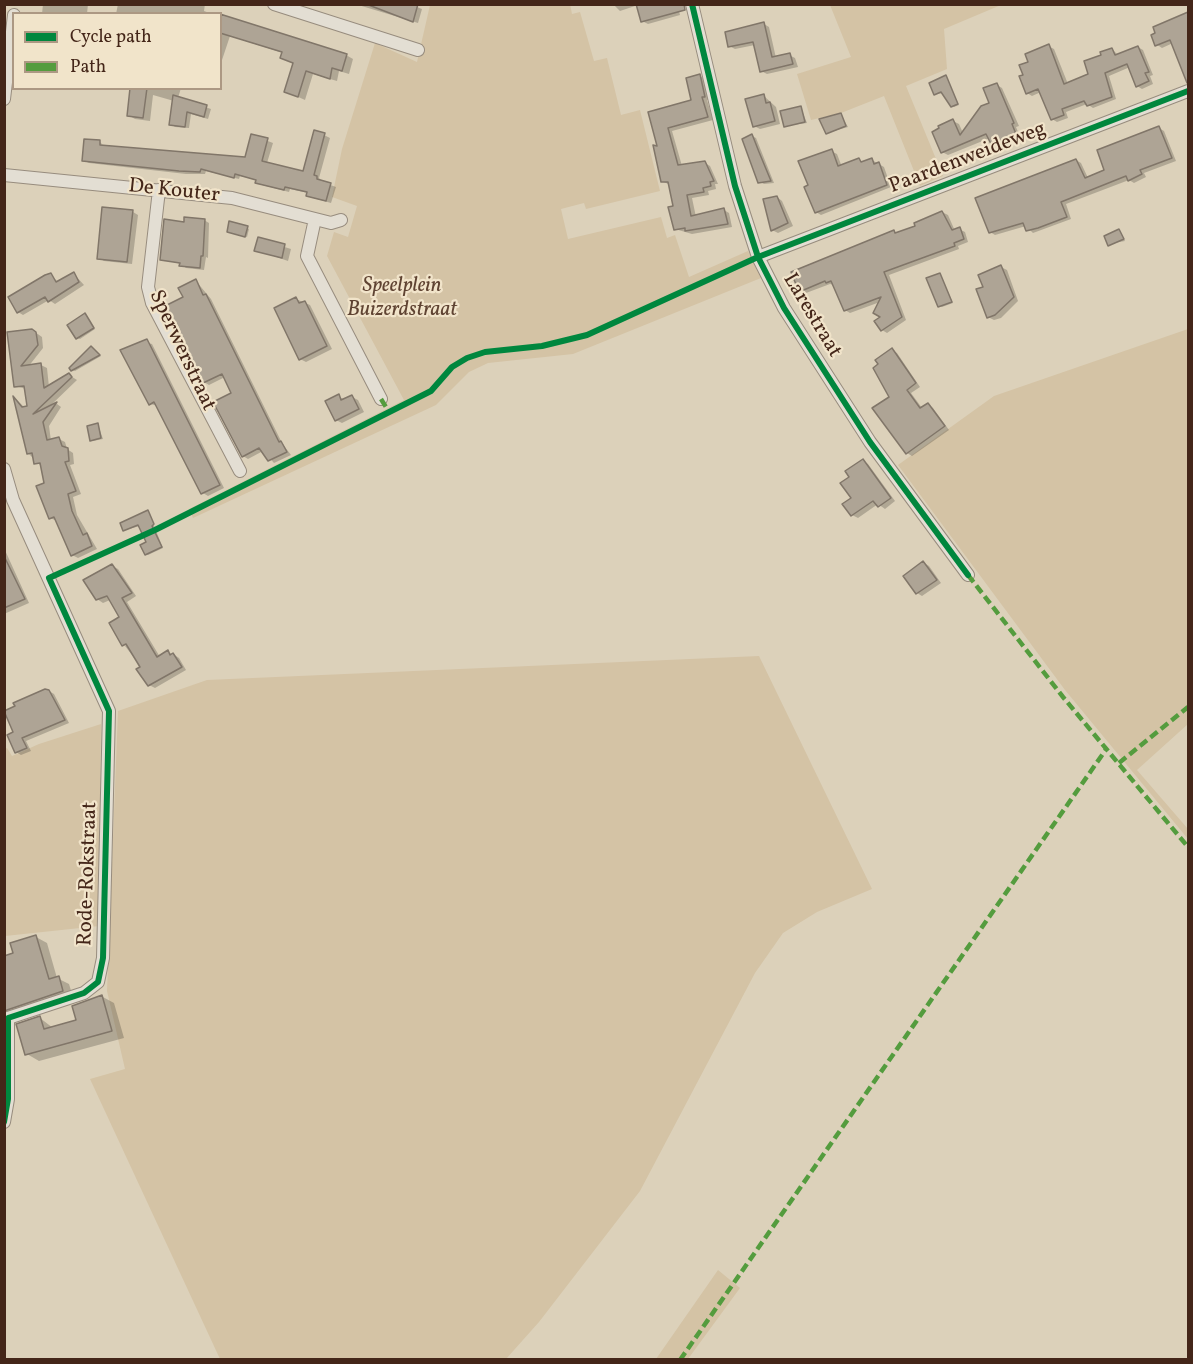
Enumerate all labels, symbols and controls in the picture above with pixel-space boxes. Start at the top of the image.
legend [12,12,222,90]
text: Cycle path [70,25,152,50]
text: Path [70,55,106,80]
street label: Paardenweideweg [886,117,1050,201]
street label: De Kouter [127,175,221,209]
street label: Larestraat [776,269,846,363]
park label: Speelplein Buizerdstraat [347,274,457,324]
street label: Sperwerstraat [142,287,220,415]
street label: Rode-Rokstraat [74,801,104,947]

